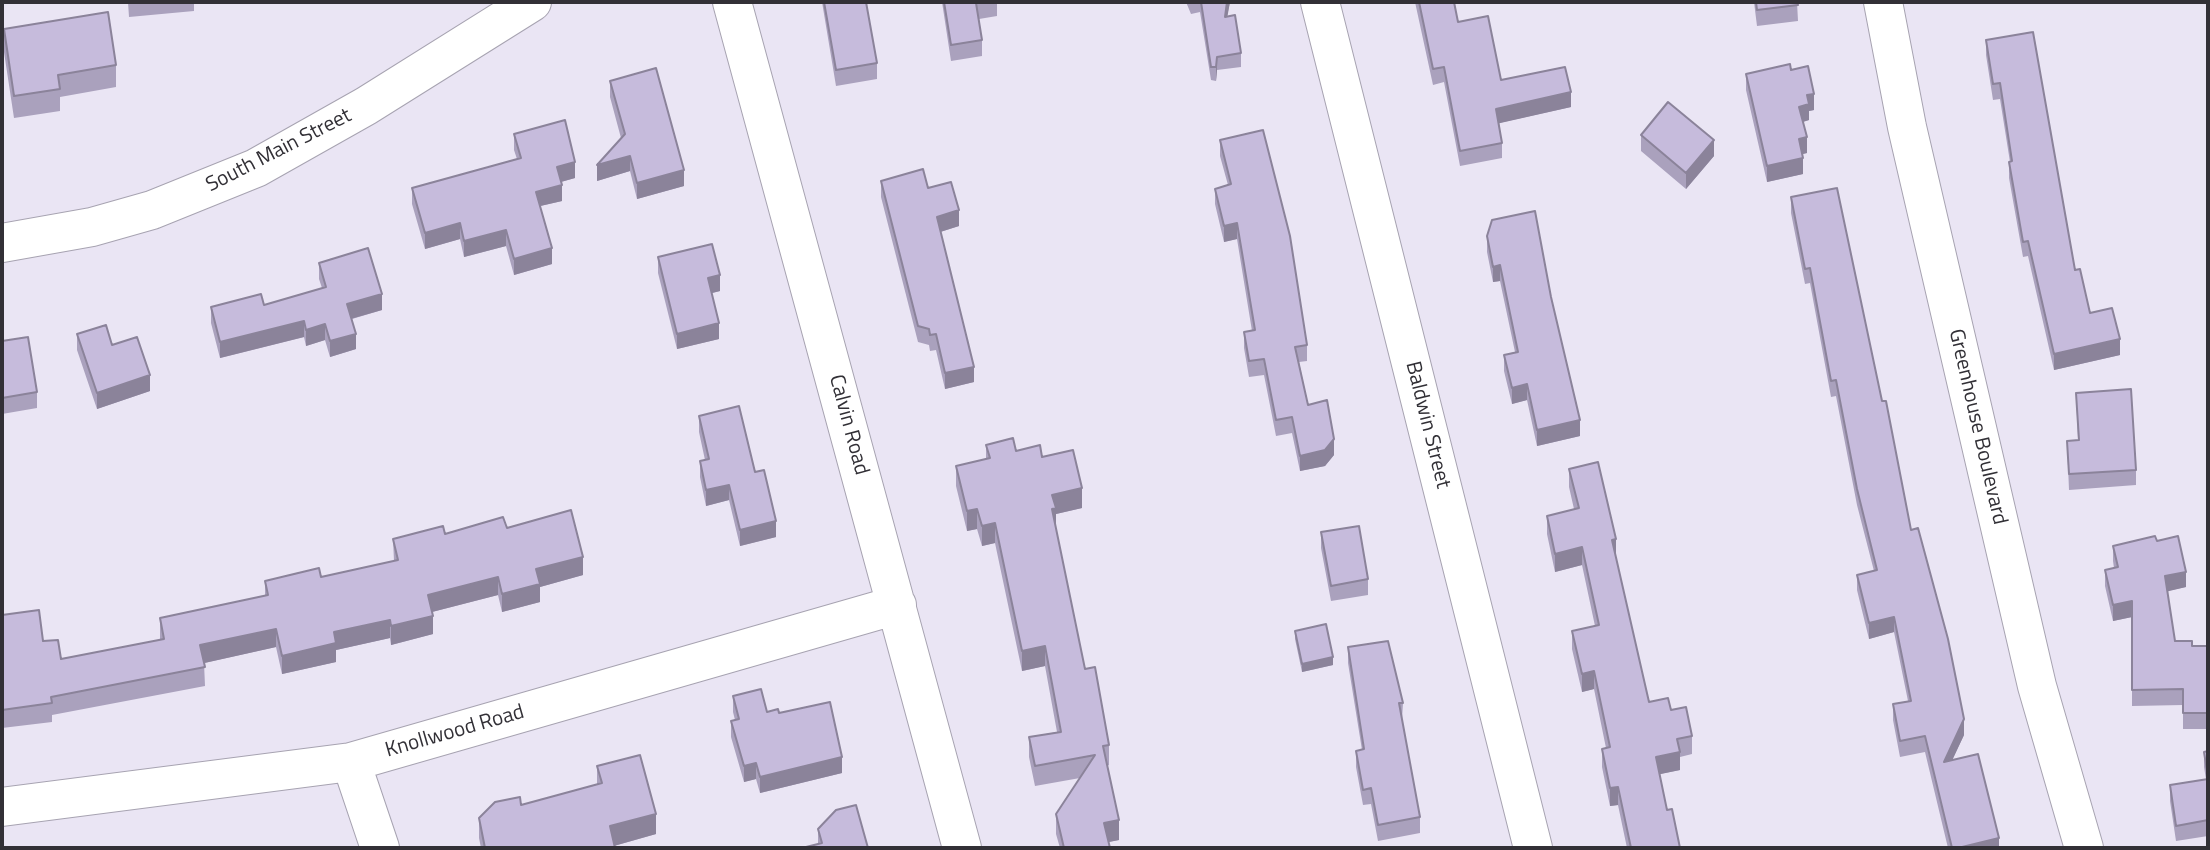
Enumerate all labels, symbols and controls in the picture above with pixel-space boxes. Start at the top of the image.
street label: South Main Street [202,104,356,198]
street label: Greenhouse Boulevard [1942,327,2012,527]
street label: Baldwin Street [1399,359,1455,491]
street label: Calvin Road [823,372,873,478]
street label: Knollwood Road [383,700,527,764]

